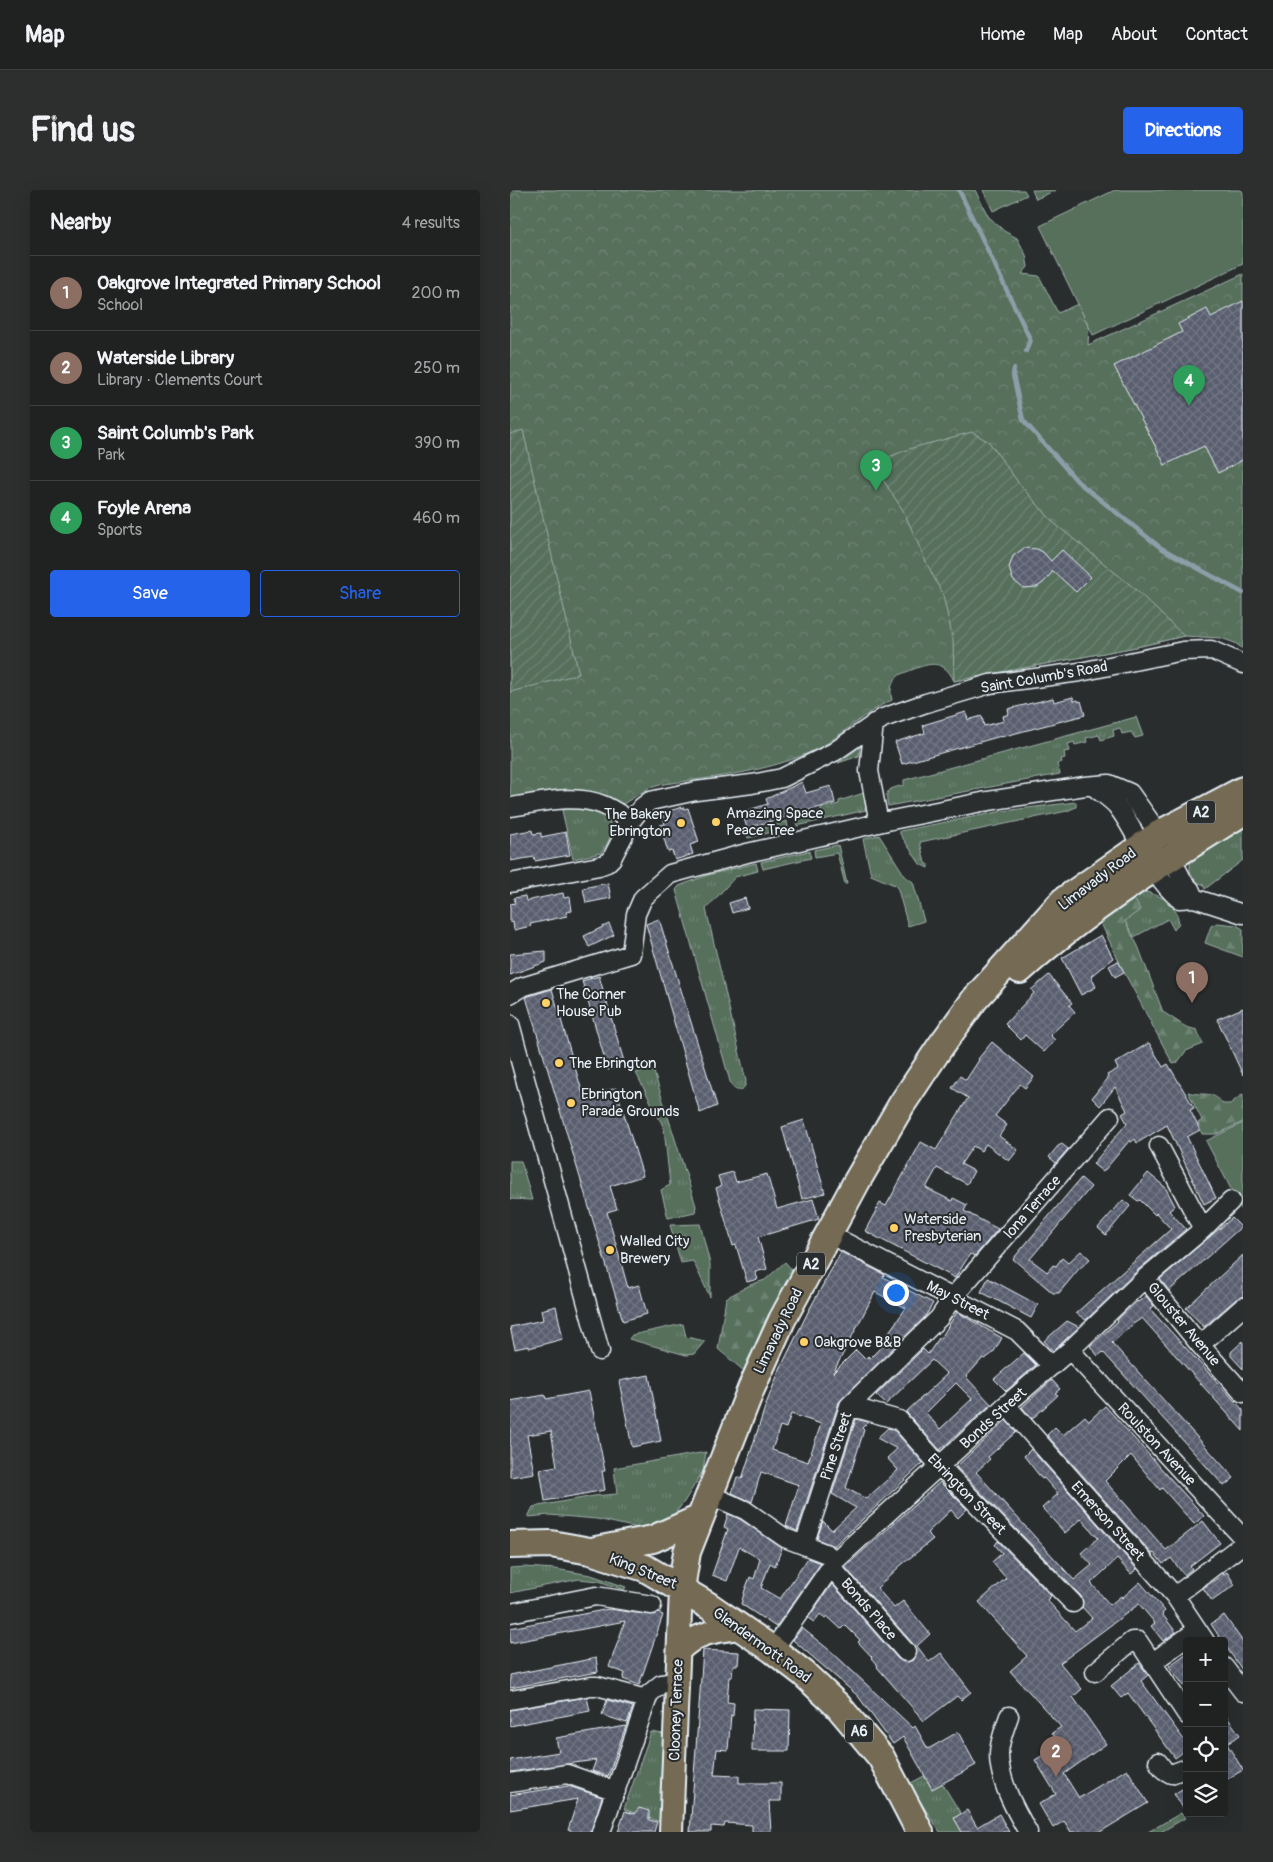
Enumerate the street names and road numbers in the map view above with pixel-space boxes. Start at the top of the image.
street label: Saint Columb's Road [979,657,1109,698]
road number: A2 [1187,800,1215,824]
street label: Limavady Road [1055,844,1140,915]
street label: Iona Terrace [999,1171,1066,1243]
road number: A2 [797,1252,825,1276]
street label: May Street [923,1277,993,1325]
street label: Glouster Avenue [1143,1278,1225,1371]
street label: Limavady Road [750,1285,807,1377]
street label: Bonds Street [956,1383,1031,1453]
street label: Roulston Avenue [1113,1399,1200,1490]
street label: Pine Street [817,1409,857,1483]
street label: Ebrington Street [923,1450,1011,1540]
street label: Emerson Street [1067,1477,1149,1566]
street label: King Street [606,1549,680,1594]
street label: Bonds Place [837,1574,901,1645]
street label: Glendermott Road [709,1603,815,1687]
street label: Clooney Terrace [665,1658,688,1761]
road number: A6 [845,1720,873,1742]

